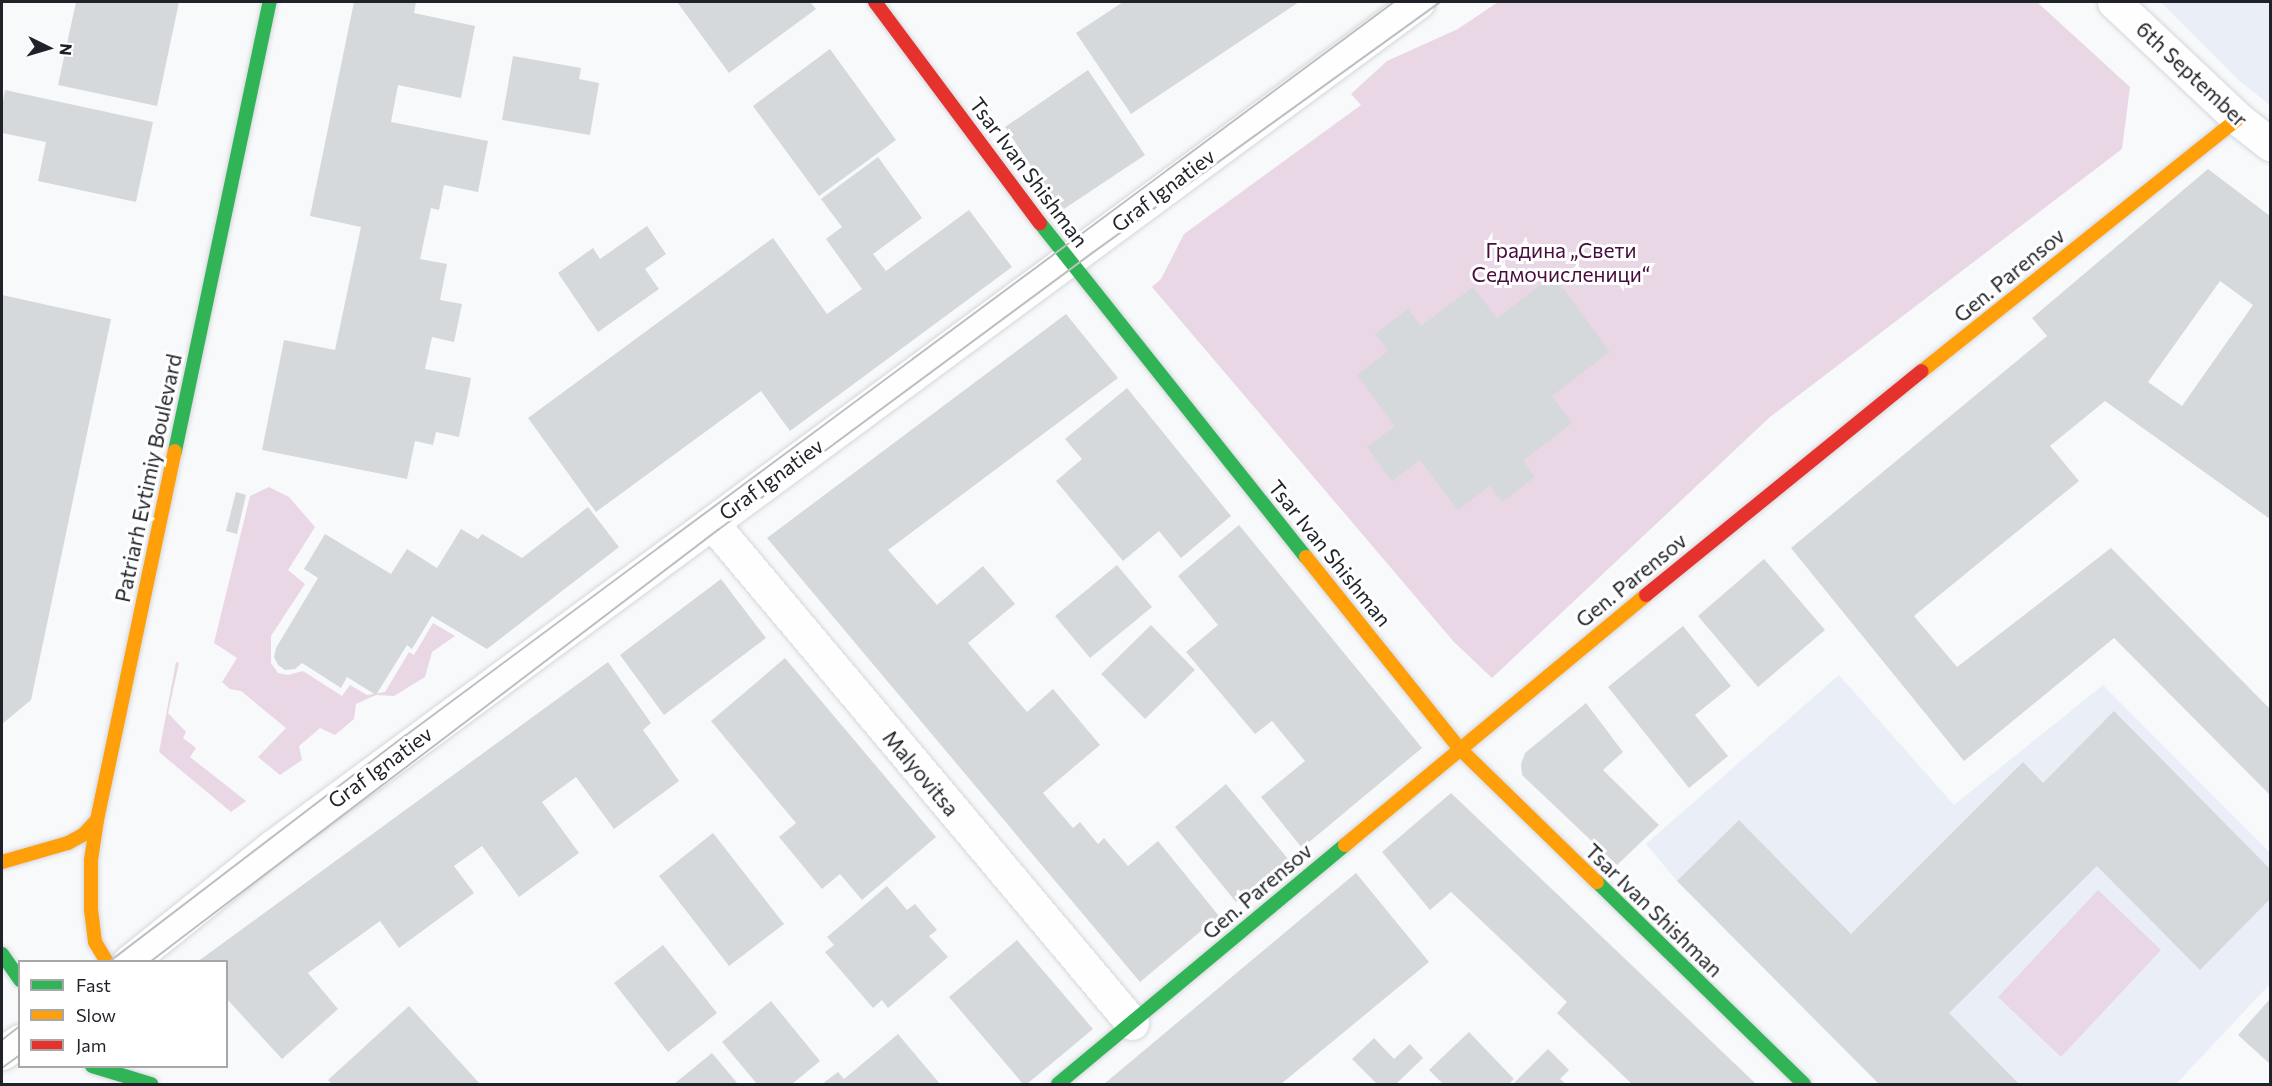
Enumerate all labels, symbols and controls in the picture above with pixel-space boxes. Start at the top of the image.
street label: 6th September [2131,16,2253,132]
north arrow [18,18,78,78]
text: N [56,43,76,56]
street label: Tsar Ivan Shishman [964,92,1094,252]
street label: Graf Ignatiev [1106,143,1220,237]
street label: Gen. Parensov [1949,223,2069,327]
park label: Градина „Свети Седмочисленици“ [1472,237,1650,287]
street label: Patriarh Evtimiy Boulevard [109,352,187,604]
street label: Graf Ignatiev [714,433,828,525]
street label: Tsar Ivan Shishman [1263,475,1397,631]
street label: Gen. Parensov [1571,528,1691,632]
street label: Graf Ignatiev [323,721,437,813]
street label: Malyovitsa [878,725,964,821]
street label: Gen. Parensov [1197,838,1317,944]
street label: Tsar Ivan Shishman [1580,838,1728,982]
legend [18,960,228,1068]
text: Fast [76,974,111,996]
text: Slow [76,1004,116,1026]
text: Jam [76,1034,106,1056]

